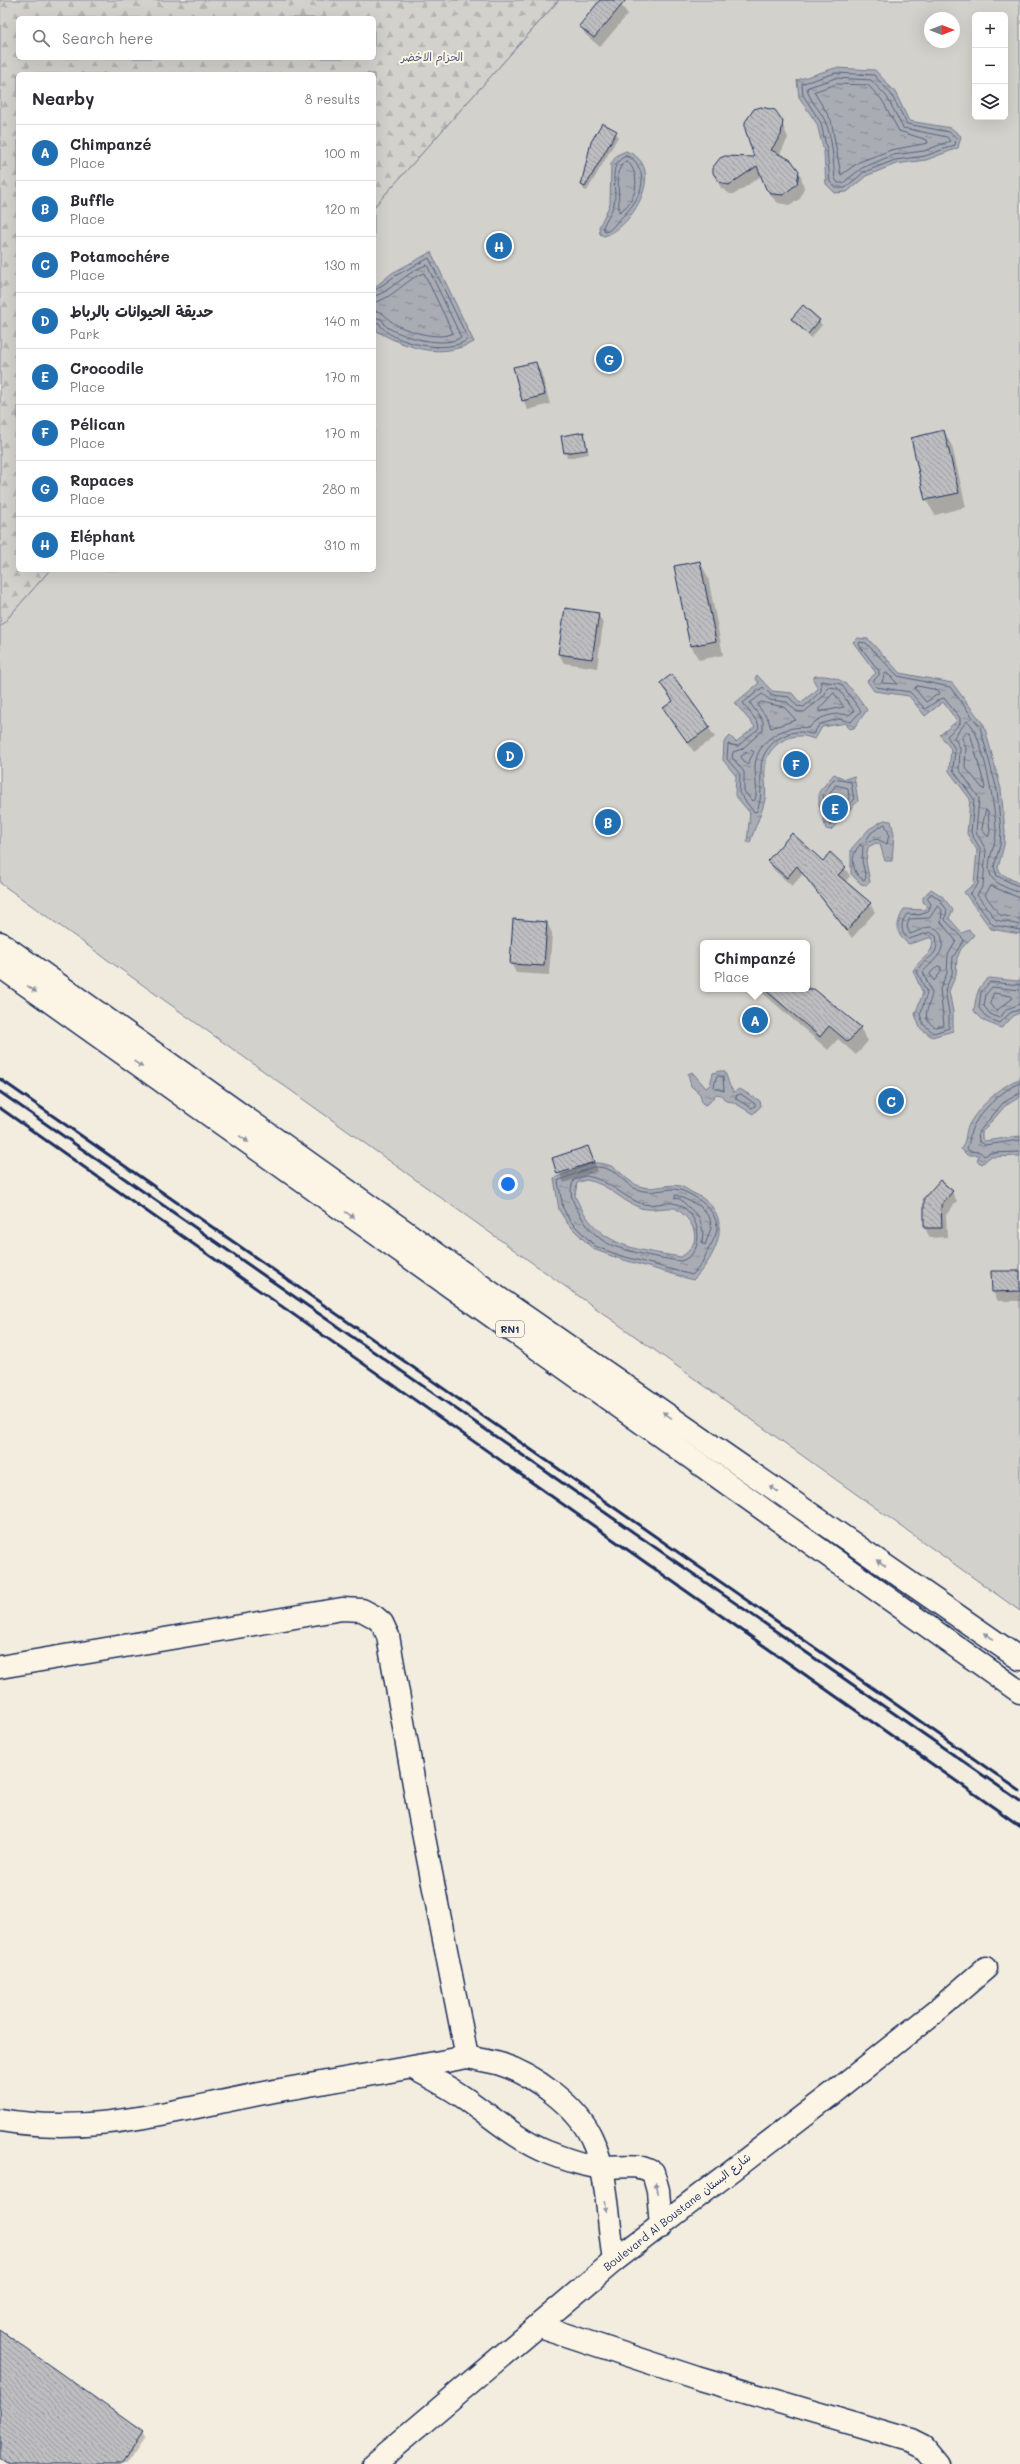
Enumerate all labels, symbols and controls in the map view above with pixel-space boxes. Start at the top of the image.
north arrow [924,12,960,48]
map controls [972,12,1008,120]
button: + [972,12,1008,48]
search box [16,16,376,60]
icon: search [30,27,52,49]
text: Search here [62,28,153,48]
button: − [972,48,1008,84]
park label: الحزام الاخضر [400,49,463,66]
button: layers [972,84,1008,120]
text: Nearby [32,87,94,109]
text: 8 results [305,90,360,107]
text: Chimpanzé [70,134,152,154]
text: A [40,144,50,161]
text: 100 m [324,144,360,161]
text: Place [70,154,105,171]
text: Buffle [70,190,115,210]
text: B [41,200,49,217]
text: 120 m [324,200,360,217]
text: Place [70,210,105,227]
pin: H [486,231,512,261]
text: Potamochére [70,246,170,266]
text: C [40,256,50,273]
text: 130 m [324,256,360,273]
text: Place [70,266,105,283]
text: حديقة الحيوانات بالرباط [70,301,213,321]
text: D [40,312,50,329]
text: 140 m [324,312,360,329]
text: Park [70,325,99,342]
pin: G [596,344,622,374]
text: Crocodile [70,358,144,378]
text: E [41,368,49,385]
text: 170 m [324,368,360,385]
text: Place [70,378,105,395]
text: Pélican [70,414,125,434]
text: F [41,424,49,441]
text: 170 m [324,424,360,441]
text: Place [70,434,105,451]
text: Rapaces [70,470,134,490]
text: G [40,480,50,497]
text: 280 m [322,480,360,497]
text: Place [70,490,105,507]
text: Eléphant [70,526,135,546]
text: H [40,536,50,553]
text: 310 m [324,536,360,553]
text: Place [70,546,105,563]
pin: D [497,740,523,770]
pin: F [783,749,809,779]
pin: E [822,793,848,823]
pin: B [595,807,621,837]
popup [700,940,810,992]
text: Chimpanzé [714,948,796,968]
text: Place [714,968,749,985]
one-way arrow [26,985,37,993]
pin: A [742,1005,768,1035]
one-way arrow [132,1060,143,1068]
pin: C [878,1086,904,1116]
one-way arrow [238,1135,249,1144]
your location [498,1174,518,1194]
one-way arrow [344,1211,355,1219]
road number: RN1 [496,1321,524,1337]
one-way arrow [662,1411,672,1419]
one-way arrow [769,1485,779,1493]
one-way arrow [876,1559,886,1567]
one-way arrow [983,1632,993,1640]
street label: Boulevard Al Boustane شارع البستان [600,2149,755,2276]
one-way arrow [654,2182,660,2194]
one-way arrow [603,2200,609,2212]

